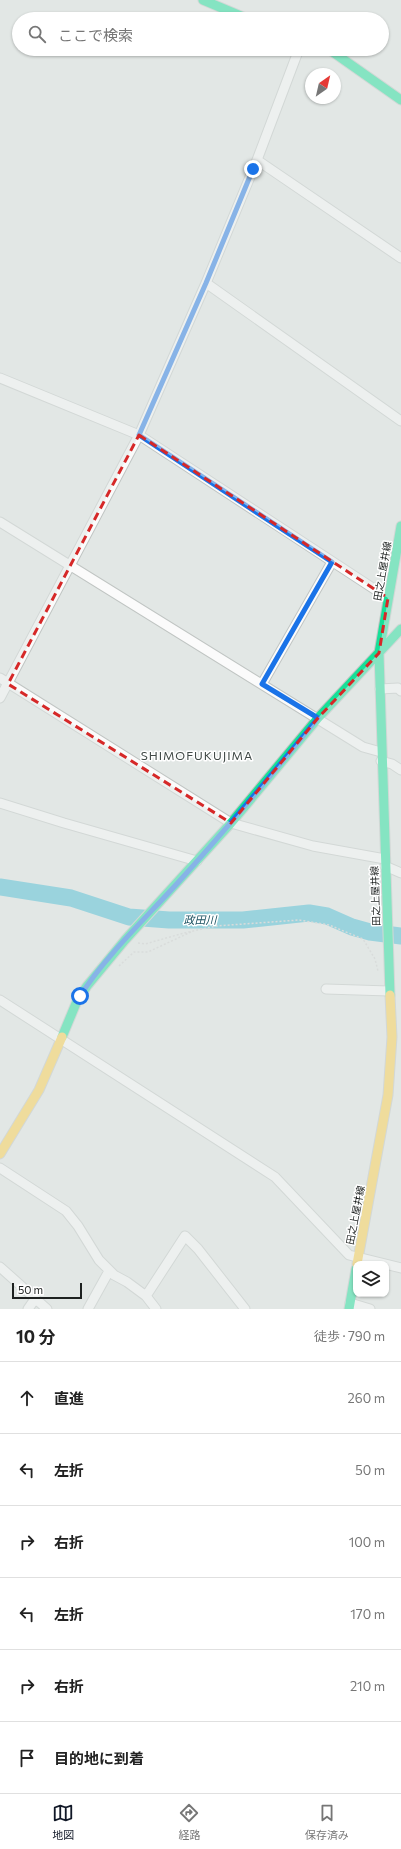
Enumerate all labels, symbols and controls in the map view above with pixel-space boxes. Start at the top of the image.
search box [12,12,389,56]
icon: search [26,23,48,45]
text: ここで検索 [58,26,133,44]
north arrow [305,68,341,104]
route end [244,160,262,178]
street label: 田之上屋井線 [371,540,393,602]
district label: SHIMOFUKUJIMA [141,748,253,763]
street label: 田之上屋井線 [368,866,382,926]
water label: 政田川 [184,913,217,926]
route start [71,987,89,1005]
street label: 田之上屋井線 [343,1184,367,1246]
map controls [353,1261,389,1297]
button: layers [353,1261,389,1297]
scale bar [12,1281,82,1300]
text: 50 m [18,1283,43,1296]
text: 10 分 [16,1326,55,1347]
text: 徒歩 · 790 m [314,1328,385,1344]
icon: ahead [16,1387,38,1409]
text: 直進 [54,1389,84,1407]
text: 260 m [348,1390,385,1406]
icon: left [16,1459,38,1481]
text: 左折 [54,1461,84,1479]
text: 50 m [355,1462,385,1478]
icon: right [16,1531,38,1553]
text: 右折 [54,1533,84,1551]
text: 100 m [349,1534,385,1550]
icon: left [16,1603,38,1625]
text: 左折 [54,1605,84,1623]
text: 170 m [350,1606,385,1622]
icon: right [16,1675,38,1697]
text: 右折 [54,1677,84,1695]
text: 210 m [350,1678,385,1694]
icon: arrive [16,1747,38,1769]
text: 目的地に到着 [54,1749,144,1767]
tab: 地図 [52,1802,74,1842]
tab: 経路 [178,1802,200,1842]
tab: 保存済み [305,1802,349,1842]

